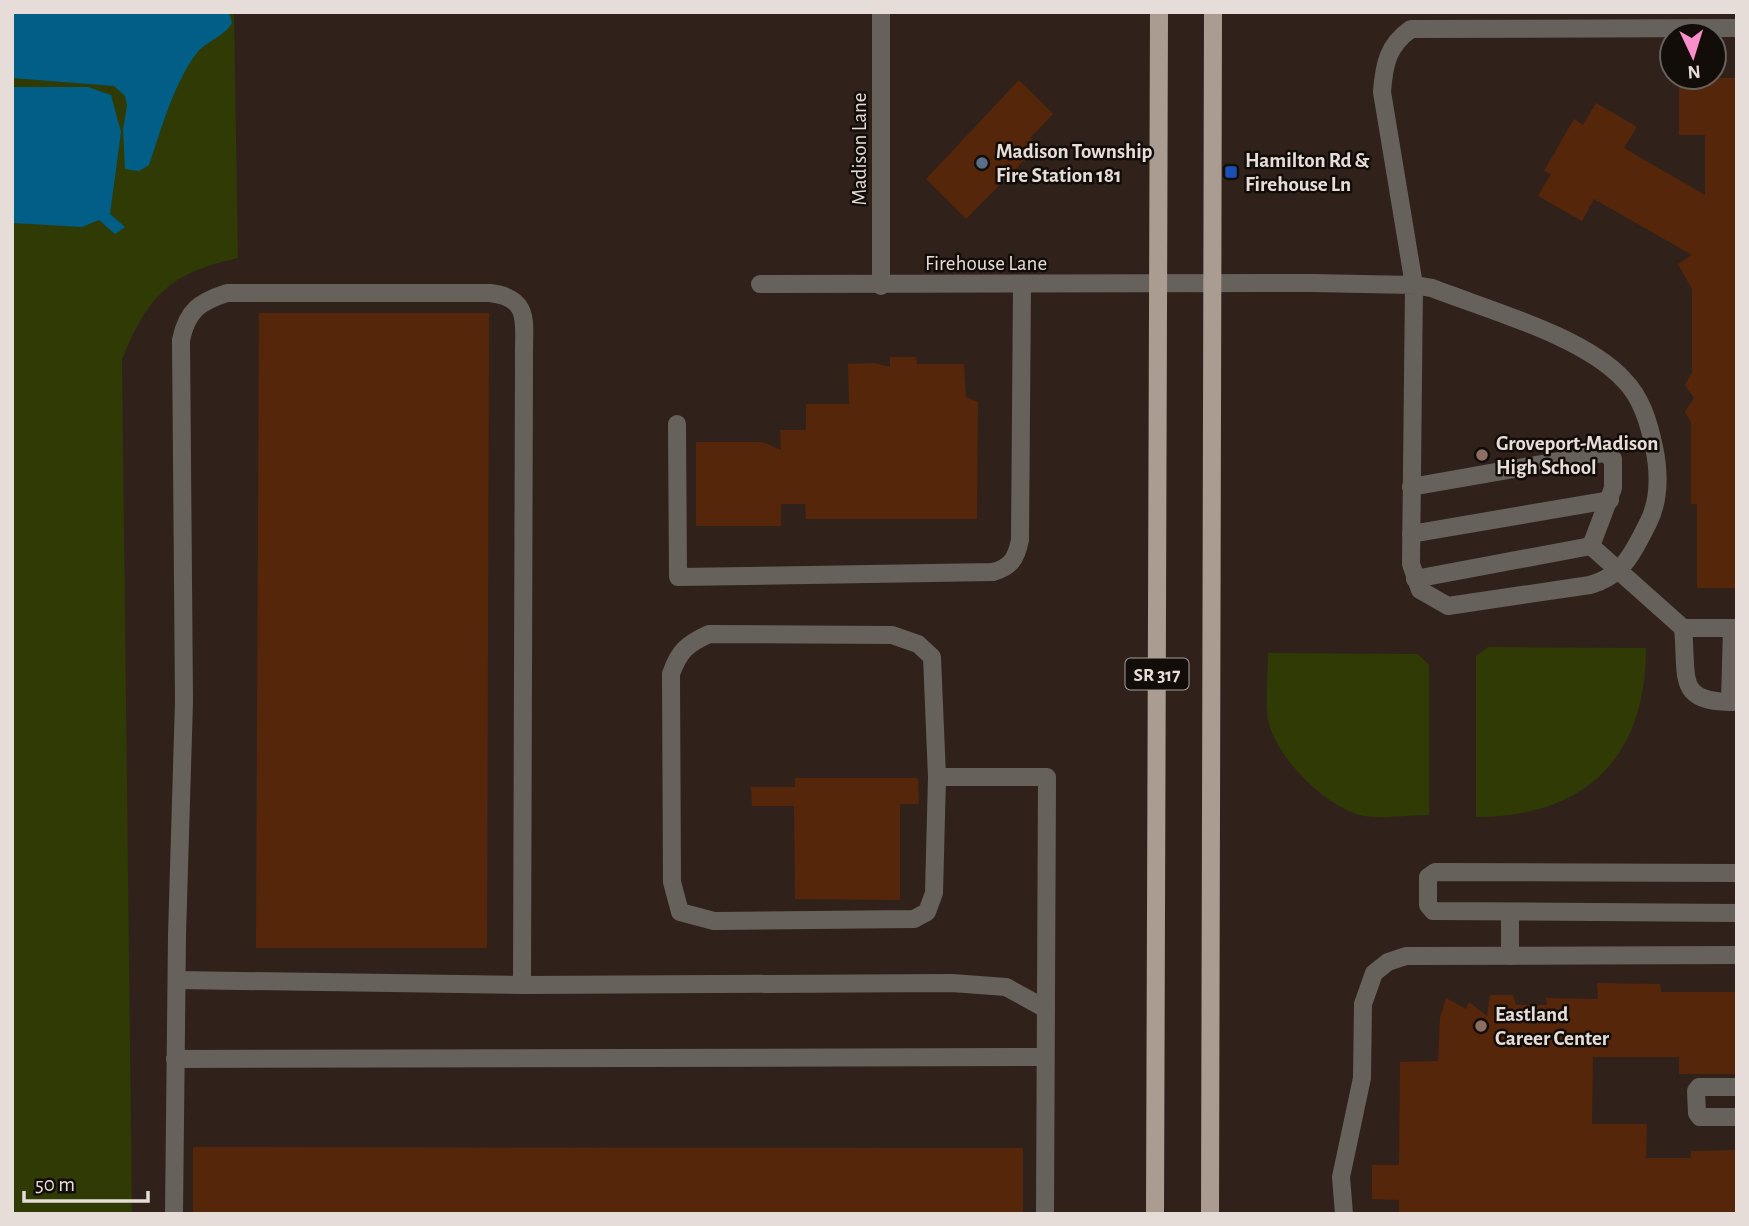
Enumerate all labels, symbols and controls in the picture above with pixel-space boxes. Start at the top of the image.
north arrow [1658,21,1728,91]
text: N [1687,62,1701,81]
street label: Madison Lane [849,93,870,205]
place label: Madison Township Fire Station 181 [996,141,1153,186]
place label: Hamilton Rd & Firehouse Ln [1245,150,1370,195]
marker: Madison Township Fire Station 181 [974,155,990,171]
marker: Hamilton Rd & Firehouse Ln [1223,164,1239,180]
street label: Firehouse Lane [925,253,1047,274]
place label: Groveport-Madison High School [1496,433,1658,478]
marker: Groveport-Madison High School [1474,447,1490,463]
road number: SR 317 [1126,659,1188,690]
place label: Eastland Career Center [1495,1004,1610,1049]
marker: Eastland Career Center [1473,1018,1489,1034]
scale bar [24,1160,149,1204]
text: 50 m [35,1174,75,1195]

